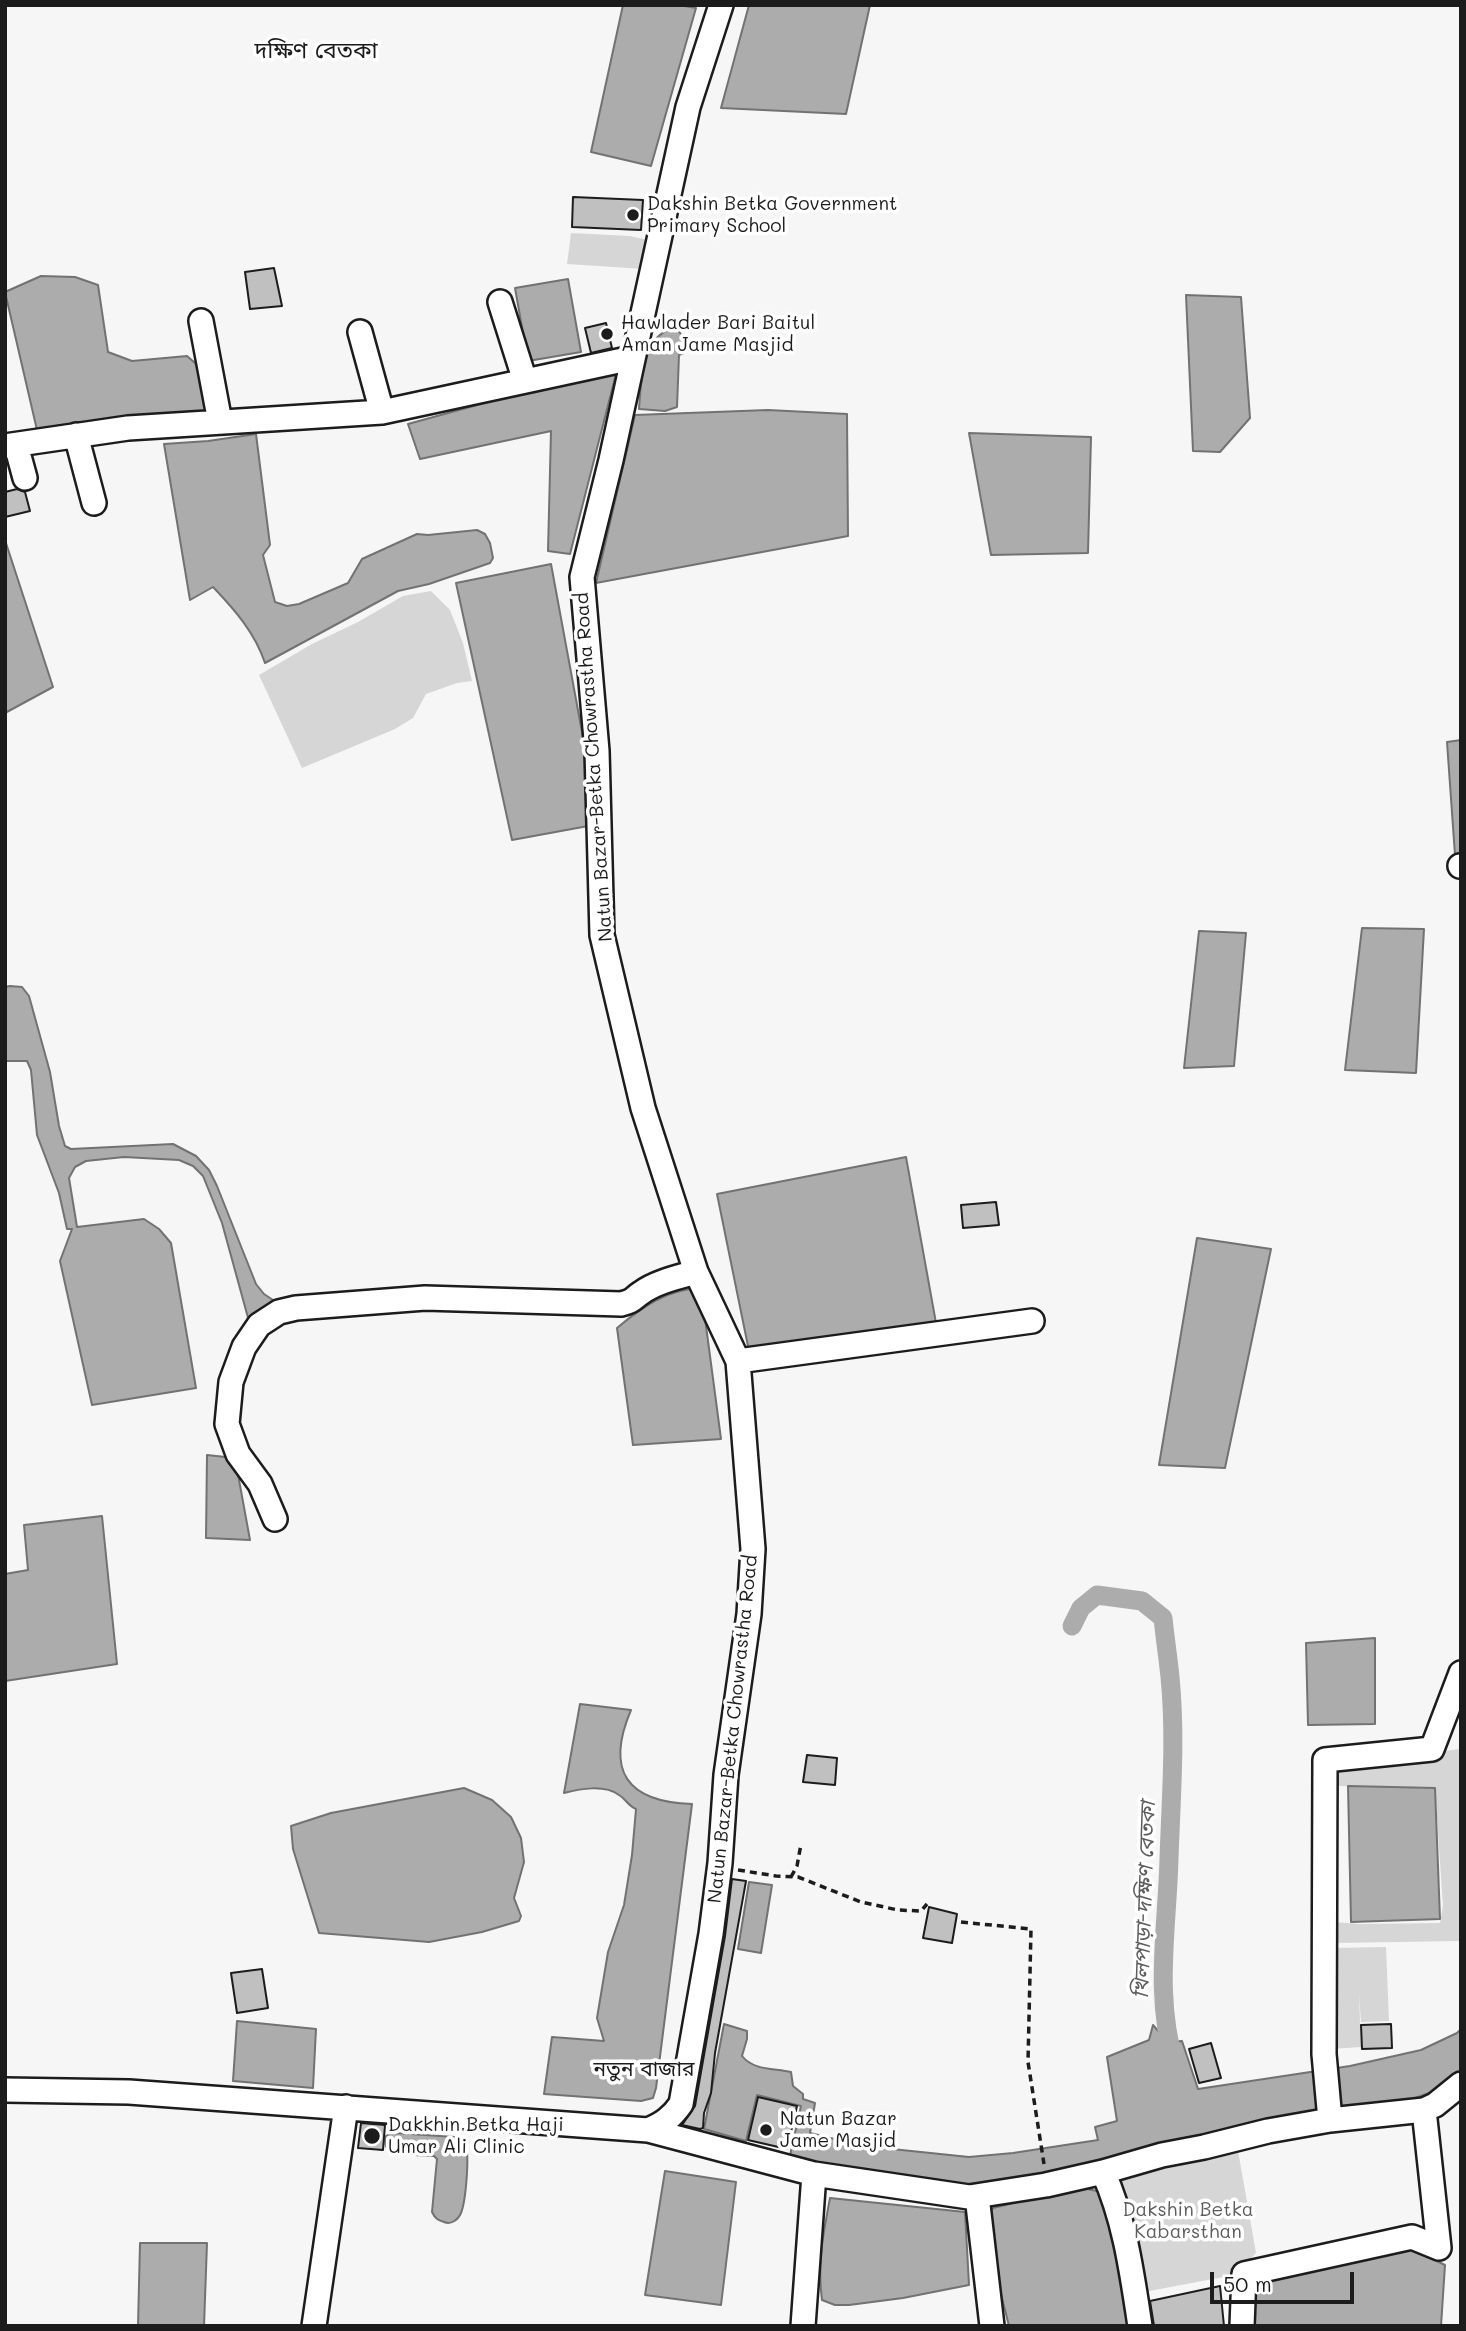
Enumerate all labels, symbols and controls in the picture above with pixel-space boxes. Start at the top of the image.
district label: দক্ষিণ বেতকা [254,37,378,65]
place label: Dakshin Betka Government Primary School [647,193,897,237]
marker: Dakshin Betka Government Primary School [625,207,641,223]
place label: Hawlader Bari Baitul Aman Jame Masjid [621,312,815,356]
marker: Hawlader Bari Baitul Aman Jame Masjid [599,326,615,342]
street label: Natun Bazar-Betka Chowrastha Road [570,592,618,942]
street label: Natun Bazar-Betka Chowrastha Road [703,1554,763,1904]
water label: খিলপাড়া-দক্ষিণ বেতকা [1129,1801,1161,1999]
district label: নতুন বাজার [593,2057,695,2083]
place label: Natun Bazar Jame Masjid [780,2108,897,2152]
place label: Dakkhin Betka Haji Umar Ali Clinic [388,2114,564,2158]
marker: Natun Bazar Jame Masjid [758,2122,774,2138]
marker: Dakkhin Betka Haji Umar Ali Clinic [362,2126,382,2146]
park label: Dakshin Betka Kabarsthan [1122,2199,1254,2243]
scale bar [1214,2258,1358,2302]
text: 50 m [1223,2270,1272,2297]

